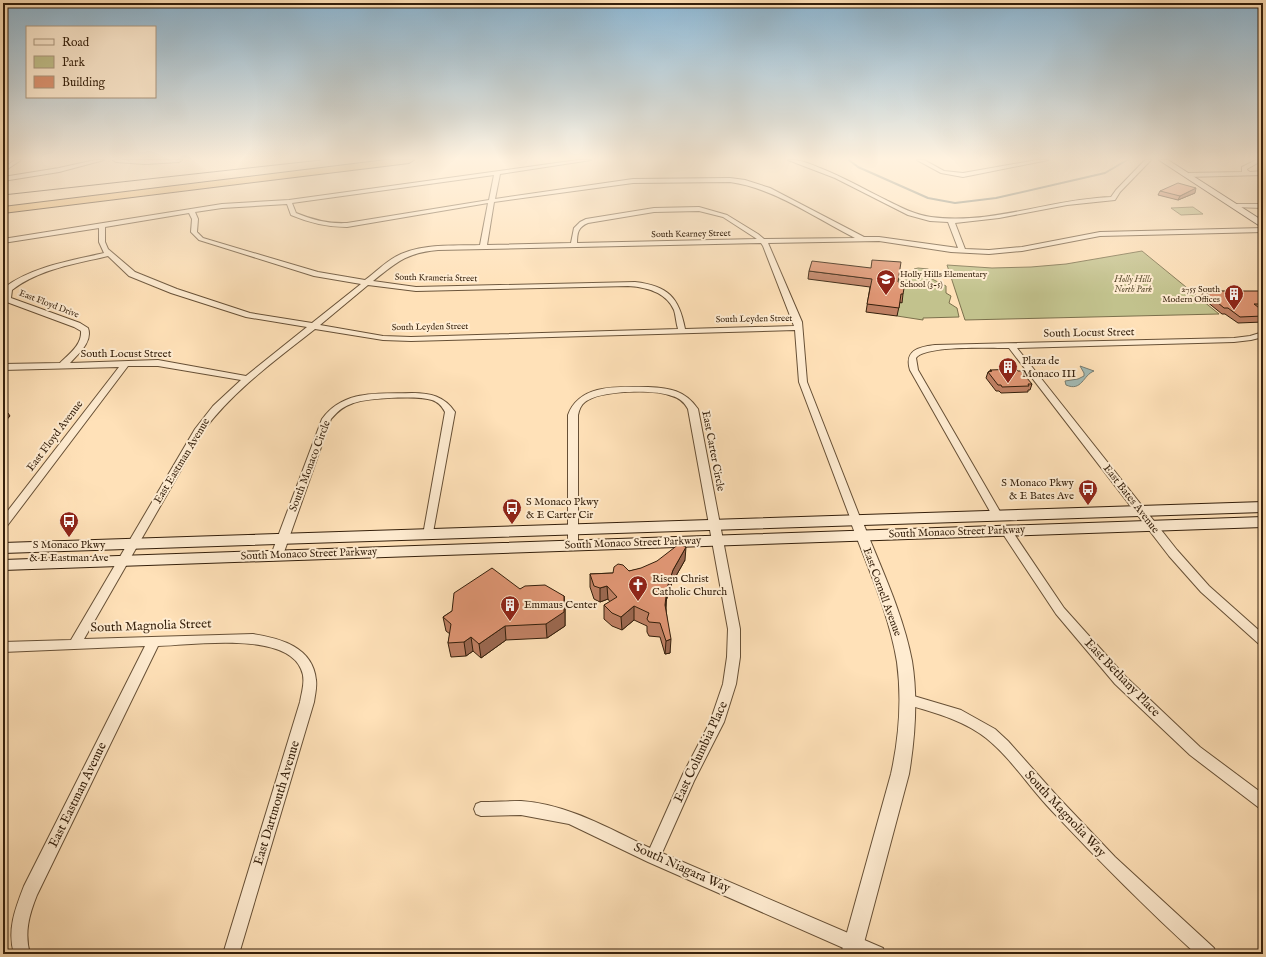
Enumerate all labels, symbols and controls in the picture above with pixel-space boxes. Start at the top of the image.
legend [26,26,156,98]
text: Road [62,35,90,50]
text: Park [62,55,85,70]
text: Building [62,75,106,90]
street label: South Kearney Street [651,228,731,240]
school or university icon: Holly Hills Elementary School (3-5) [875,268,897,296]
place label: Holly Hills Elementary School (3-5) [900,269,988,290]
street label: South Krameria Street [395,272,477,284]
park label: Holly Hills North Park [1113,274,1152,295]
building icon: 2755 South Modern Offices [1223,283,1245,311]
place label: 2755 South Modern Offices [1162,284,1220,305]
street label: East Floyd Drive [18,288,80,320]
street label: South Leyden Street [715,313,793,325]
street label: South Leyden Street [391,321,469,333]
street label: South Locust Street [1043,325,1135,341]
street label: South Locust Street [81,347,172,361]
place label: Plaza de Monaco III [1022,354,1076,381]
building icon: Plaza de Monaco III [997,356,1019,384]
street label: East Floyd Avenue [24,398,86,474]
street label: East Carter Circle [698,409,728,493]
street label: East Eastman Avenue [151,416,213,506]
street label: South Monaco Circle [286,418,334,514]
street label: East Bates Avenue [1100,462,1162,536]
place label: S Monaco Pkwy & E Bates Ave [1001,476,1075,503]
bus stop icon: S Monaco Pkwy & E Bates Ave [1077,478,1099,506]
place label: S Monaco Pkwy & E Carter Cir [526,495,599,522]
bus stop icon: S Monaco Pkwy & E Carter Cir [501,497,523,525]
bus stop icon: S Monaco Pkwy & E Eastman Ave [58,510,80,538]
street label: South Monaco Street Parkway [888,523,1026,541]
street label: South Monaco Street Parkway [564,534,702,552]
place label: S Monaco Pkwy & E Eastman Ave [29,538,109,565]
street label: South Monaco Street Parkway [240,545,378,563]
street label: East Cornell Avenue [859,546,905,638]
place label: Risen Christ Catholic Church [652,572,727,599]
church icon: Risen Christ Catholic Church [627,574,649,602]
building icon: Emmaus Center [499,594,521,622]
place label: Emmaus Center [524,598,597,612]
street label: South Magnolia Street [90,615,212,637]
street label: East Bethany Place [1080,635,1164,721]
street label: East Columbia Place [670,699,732,805]
street label: East Eastman Avenue [45,739,111,851]
street label: East Dartmouth Avenue [250,739,304,867]
street label: South Magnolia Way [1020,767,1110,861]
street label: South Niagara Way [631,839,734,897]

